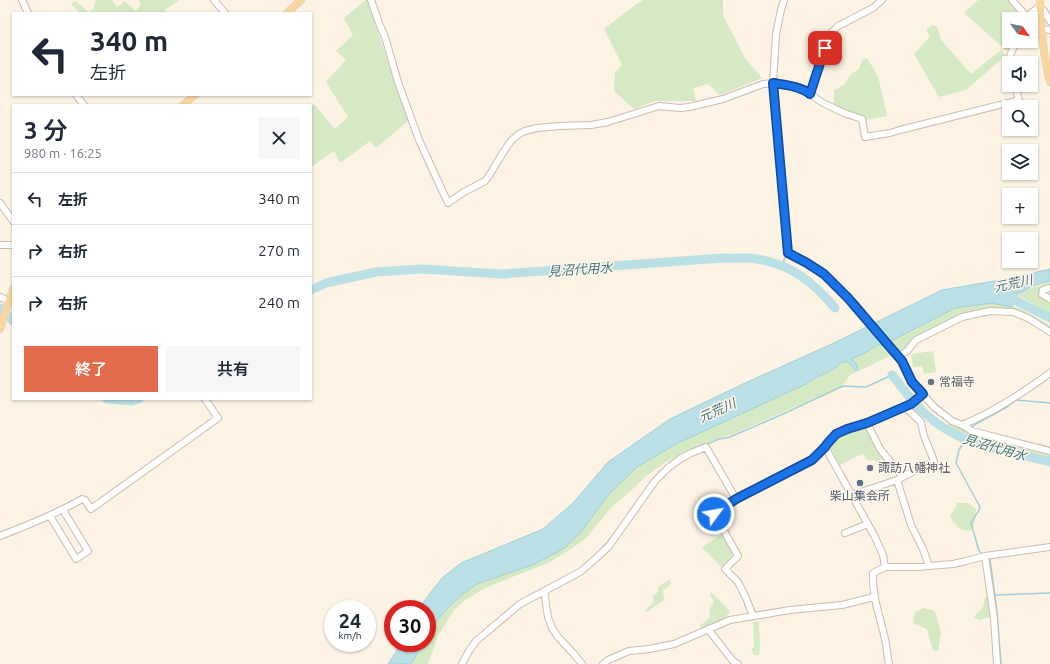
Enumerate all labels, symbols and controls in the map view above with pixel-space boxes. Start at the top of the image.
north arrow [1002,12,1038,48]
map controls [1002,12,1038,268]
text: 340 m [90,25,168,56]
icon: left [24,28,76,80]
pin [808,31,842,65]
icon: arrive [814,37,836,59]
button: sound [1002,56,1038,92]
text: 左折 [90,62,126,82]
button: search [1002,100,1038,136]
text: 3 分 [24,117,67,144]
button: close [258,117,300,159]
button: layers [1002,144,1038,180]
text: 980 m · 16:25 [24,146,102,160]
icon: left [24,188,46,210]
button: + [1002,188,1038,224]
text: 340 m [258,190,300,207]
text: 左折 [58,191,88,208]
button: − [1002,232,1038,268]
icon: right [24,240,46,262]
text: 270 m [258,242,300,259]
text: 右折 [58,243,88,260]
water label: 見沼代用水 [547,260,615,278]
water label: 元荒川 [992,272,1035,294]
icon: right [24,292,46,314]
text: 240 m [258,294,300,311]
text: 右折 [58,295,88,312]
button: 終了 [24,346,158,392]
button: 共有 [166,346,300,392]
place label: 常福寺 [939,375,975,388]
marker: 常福寺 [926,377,936,387]
water label: 元荒川 [696,395,739,424]
water label: 見沼代用水 [962,431,1030,463]
place label: 諏訪八幡神社 [878,461,950,474]
marker: 諏訪八幡神社 [865,463,875,473]
marker: 柴山集会所 [855,478,865,488]
place label: 柴山集会所 [830,489,890,502]
position arrow [693,493,735,535]
speed limit sign: 30 [384,600,436,652]
text: 24 [339,609,361,632]
text: km/h [338,630,362,641]

